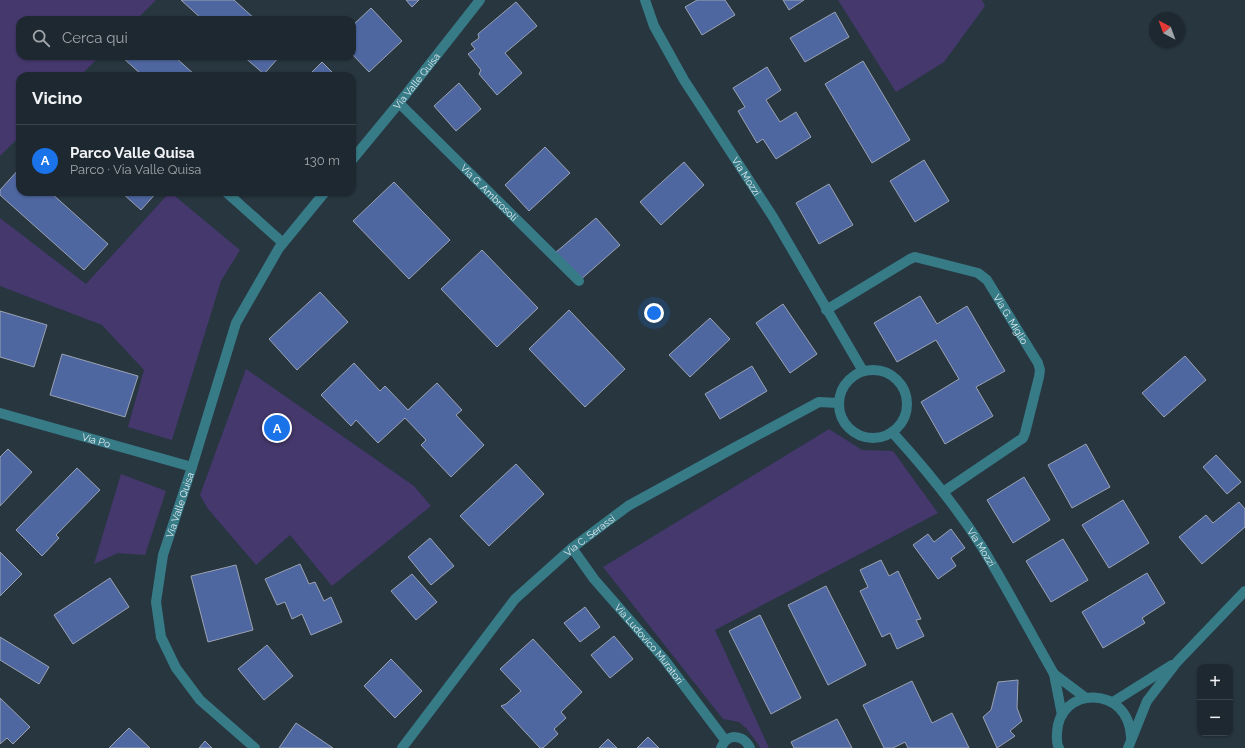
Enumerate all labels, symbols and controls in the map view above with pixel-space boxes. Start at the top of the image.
north arrow [1149,12,1185,48]
search box [16,16,356,60]
icon: search [30,27,52,49]
text: Cerca qui [62,29,128,47]
street label: Via Valle Quisa [391,51,442,111]
text: Vicino [32,88,82,108]
text: Parco Valle Quisa [70,144,195,162]
text: A [41,153,49,168]
text: 130 m [304,153,340,168]
street label: Via Mozzi [730,155,763,198]
text: Parco · Via Valle Quisa [70,162,201,177]
street label: Via G. Ambrosoli [458,162,520,223]
street label: Via G. Miglio [991,292,1030,346]
your location [644,303,664,323]
pin: A [264,413,290,443]
street label: Via Po [81,431,112,450]
street label: Via Valle Quisa [164,471,196,539]
street label: Via C. Serassi [562,513,617,559]
street label: Via Mozzi [965,526,997,569]
street label: Via Ludovico Muratori [612,602,686,686]
map controls [1197,664,1233,736]
button: + [1197,664,1233,700]
button: − [1197,700,1233,736]

